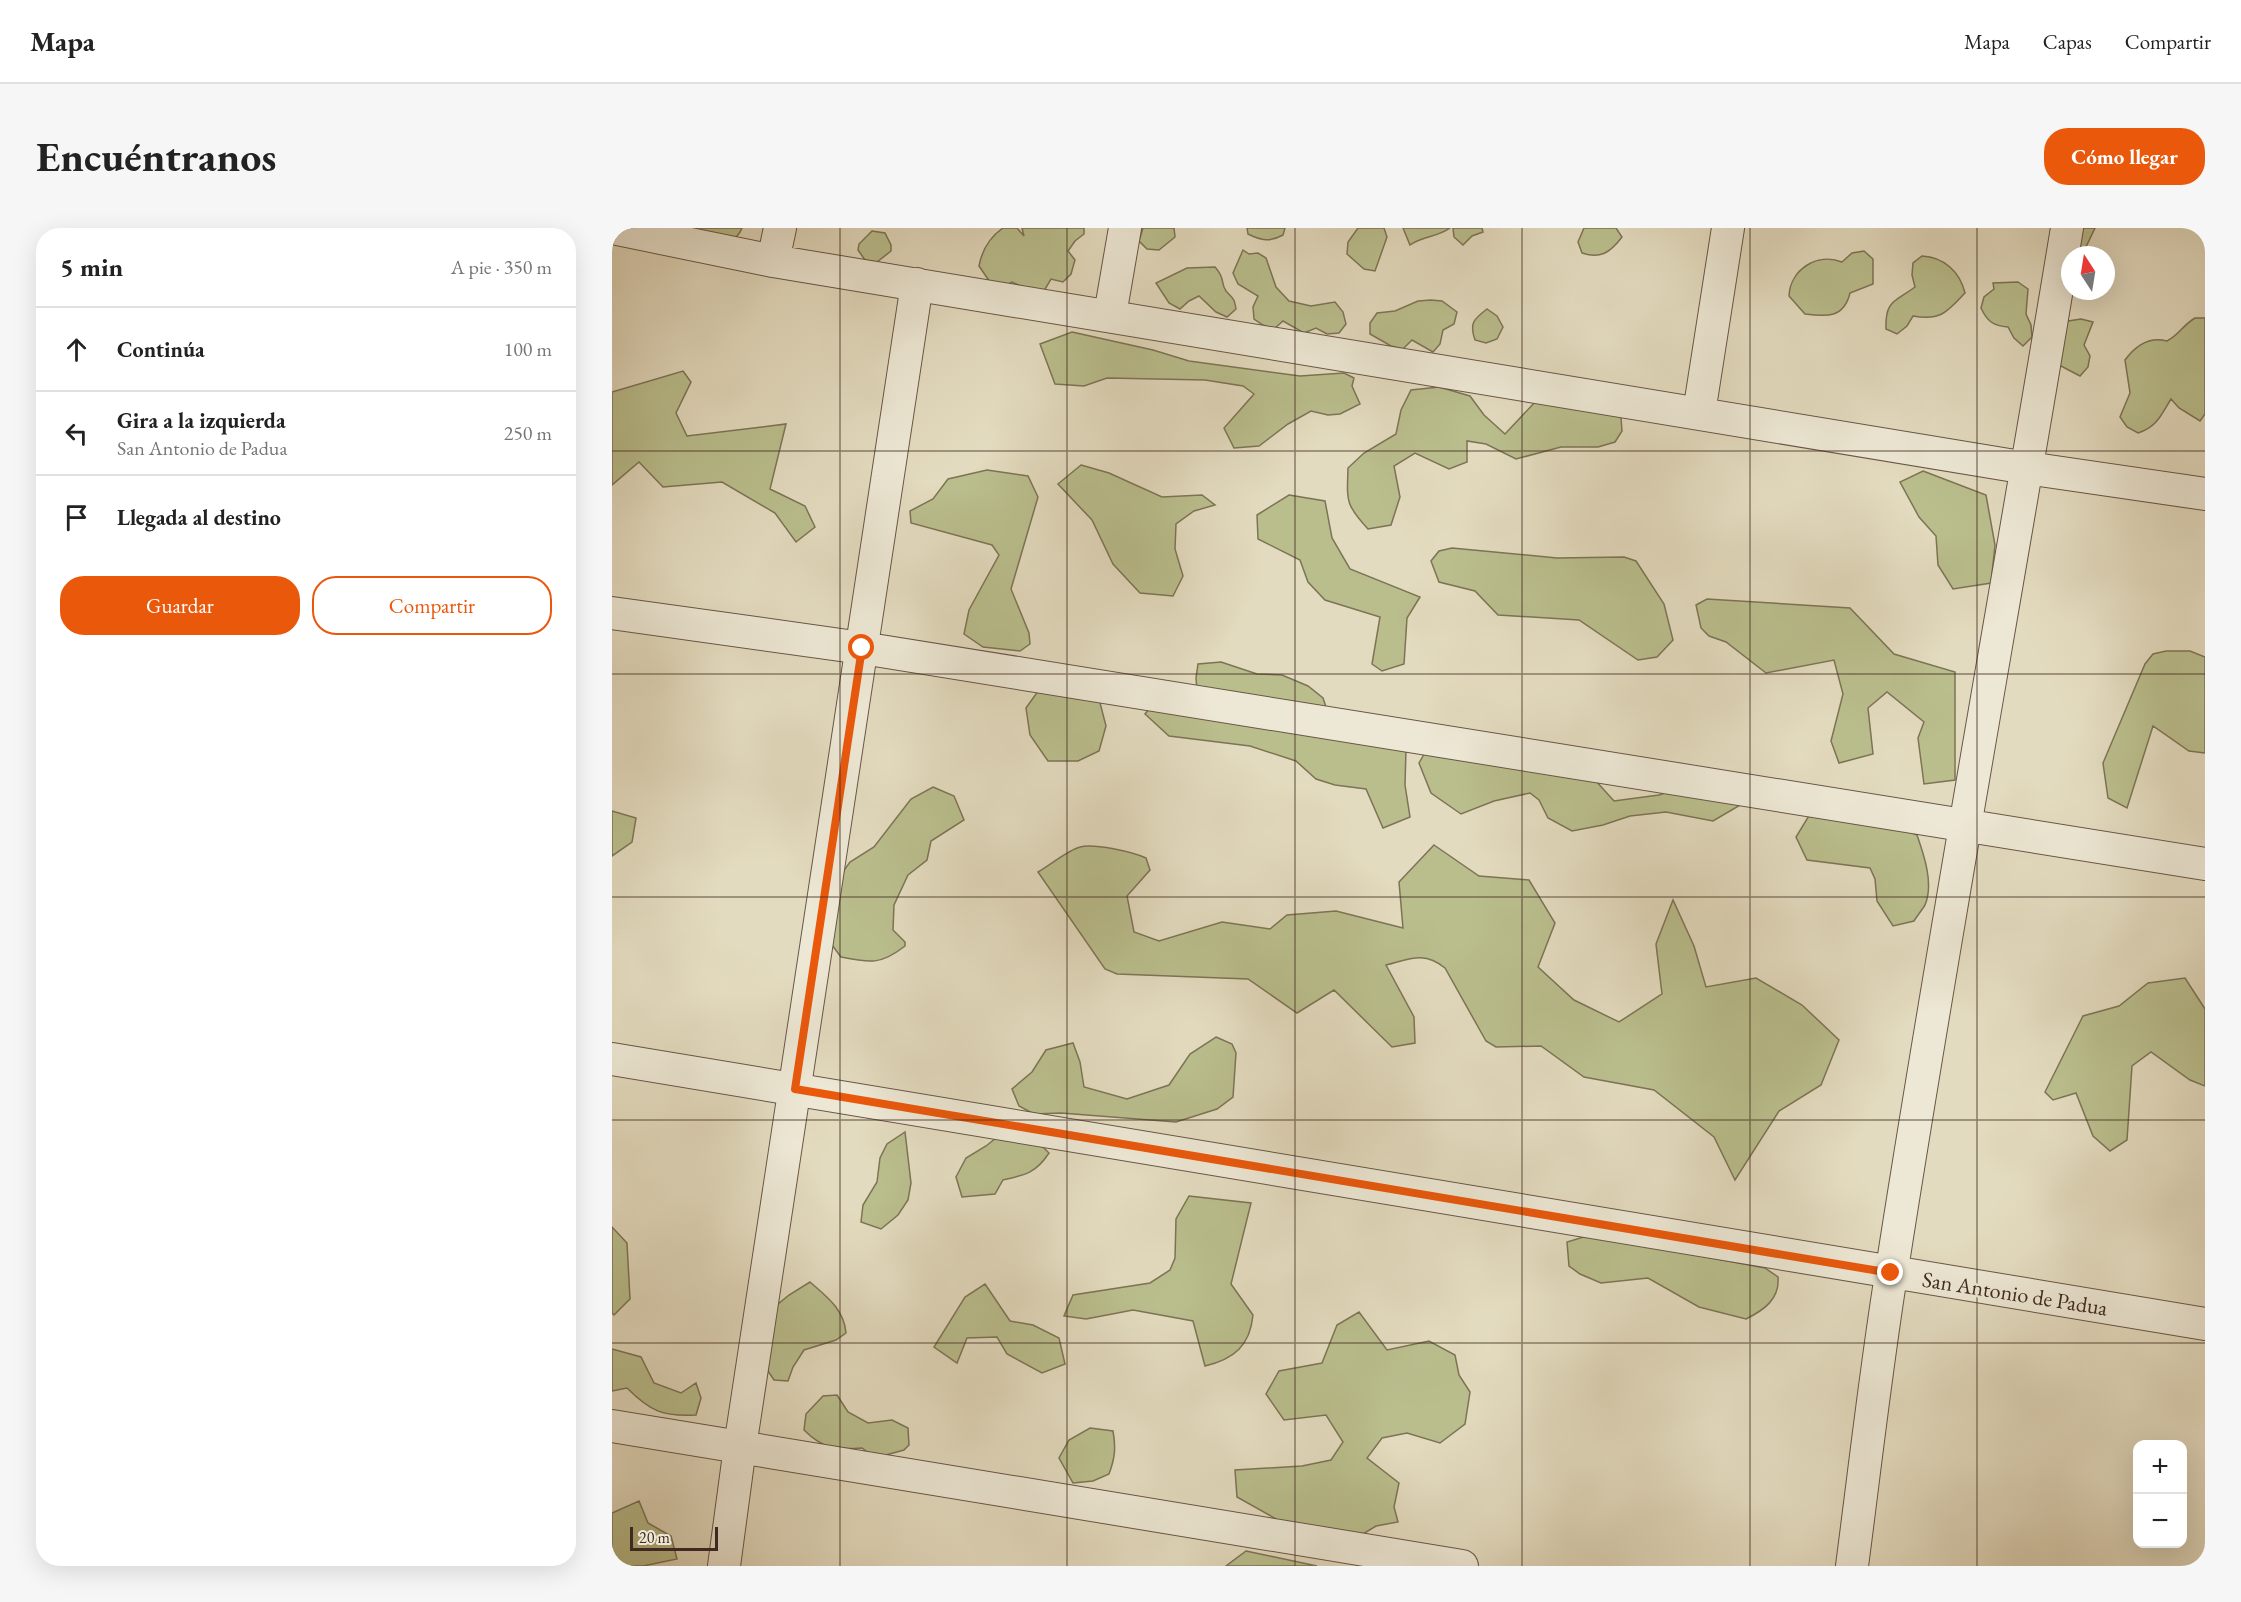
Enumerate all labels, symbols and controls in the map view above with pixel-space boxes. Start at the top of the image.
text: Mapa [30,23,95,59]
text: Mapa [1964,28,2010,55]
text: Capas [2043,28,2092,55]
text: Compartir [2125,28,2211,55]
button: Cómo llegar [2044,128,2205,185]
text: Encuéntranos [36,129,276,184]
north arrow [2061,246,2115,300]
text: 5 min [60,250,123,284]
text: A pie · 350 m [451,254,552,280]
icon: ahead [60,333,93,366]
text: Continúa [117,335,205,364]
text: 100 m [504,336,552,362]
text: Gira a la izquierda [117,406,286,435]
icon: left [60,417,93,450]
text: 250 m [504,420,552,446]
text: San Antonio de Padua [117,435,287,461]
icon: arrive [60,501,93,534]
text: Llegada al destino [117,503,281,532]
button: Guardar [60,576,300,635]
button: Compartir [312,576,552,635]
route start [848,634,874,660]
route end [1877,1259,1903,1285]
street label: San Antonio de Padua [1920,1265,2110,1323]
map controls [2133,1440,2187,1548]
button: + [2133,1440,2187,1494]
button: − [2133,1494,2187,1548]
scale bar [630,1524,718,1552]
text: 20 m [639,1527,670,1548]

